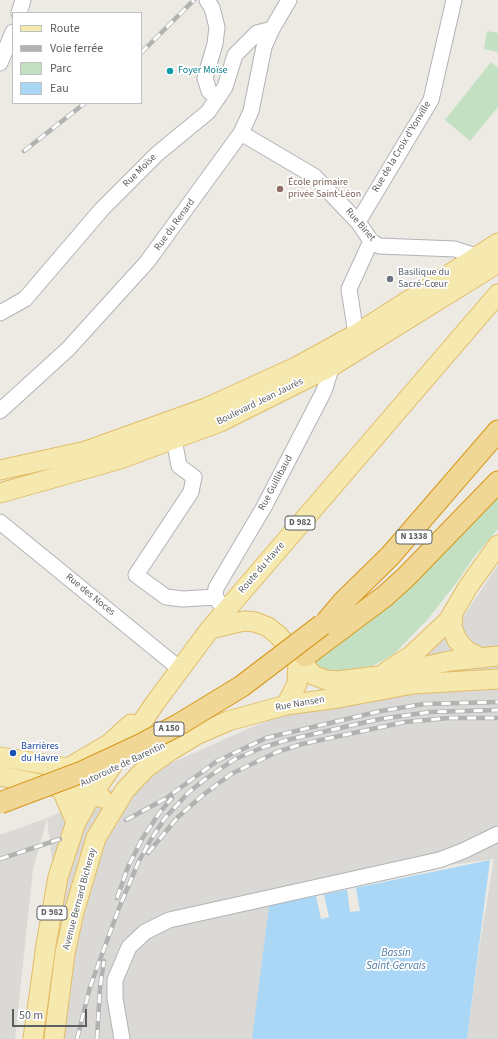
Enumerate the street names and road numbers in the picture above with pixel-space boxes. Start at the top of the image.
street label: Rue de la Croix d'Yonville [370,99,434,195]
street label: Rue Moïse [121,152,159,190]
street label: Rue du Renard [152,197,198,253]
street label: Rue Binet [342,206,378,244]
street label: Boulevard Jean Jaurès [215,376,305,428]
street label: Rue Guillibaud [256,453,296,513]
road number: D 982 [285,516,315,530]
road number: N 1338 [396,530,432,544]
street label: Route du Havre [236,540,288,596]
street label: Rue des Noces [63,571,117,619]
street label: Rue Nansen [274,694,326,714]
road number: A 150 [154,722,184,736]
street label: Autoroute de Barentin [79,740,167,790]
street label: Avenue Bernard Bicheray [61,847,99,951]
road number: D 982 [37,906,67,920]

